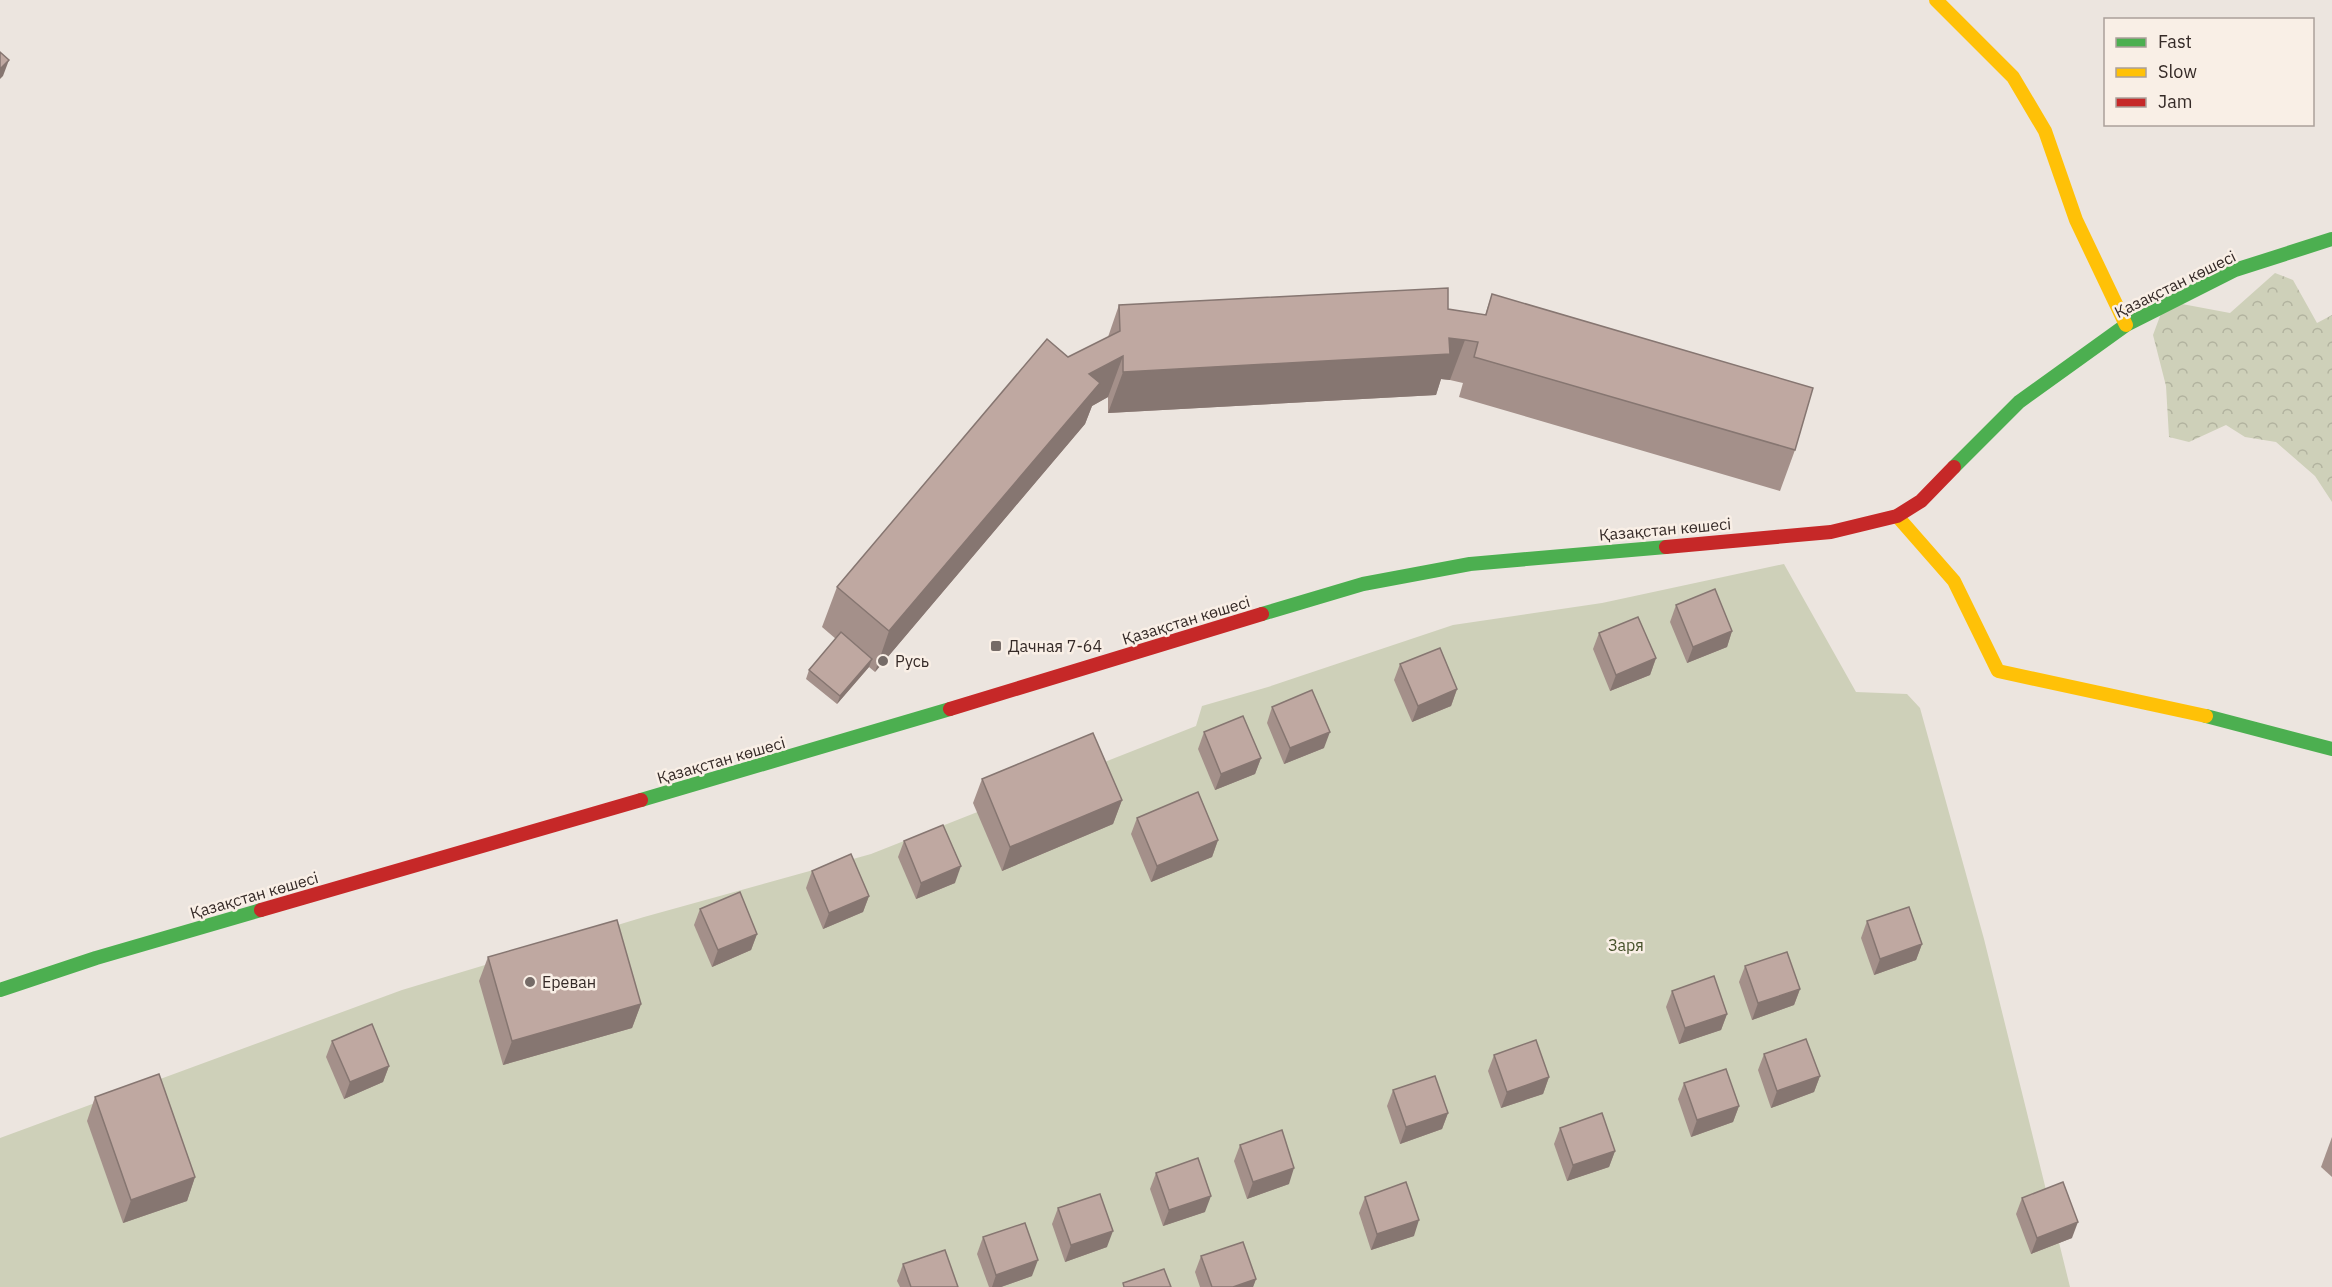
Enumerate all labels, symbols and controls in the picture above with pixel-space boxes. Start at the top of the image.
legend [2104,18,2314,126]
text: Fast [2158,30,2192,53]
text: Slow [2158,60,2197,83]
text: Jam [2158,90,2193,113]
street label: Қазақстан көшесі [2111,246,2239,322]
street label: Қазақстан көшесі [1598,513,1732,545]
street label: Қазақстан көшесі [1120,591,1252,649]
place label: Дачная 7-64 [1008,636,1102,656]
marker: Дачная 7-64 [989,639,1003,653]
place label: Русь [895,651,929,671]
marker: Русь [876,654,890,668]
street label: Қазақстан көшесі [655,732,787,788]
street label: Қазақстан көшесі [188,867,320,923]
park label: Заря [1608,935,1644,955]
place label: Ереван [542,972,596,992]
marker: Ереван [523,975,537,989]

